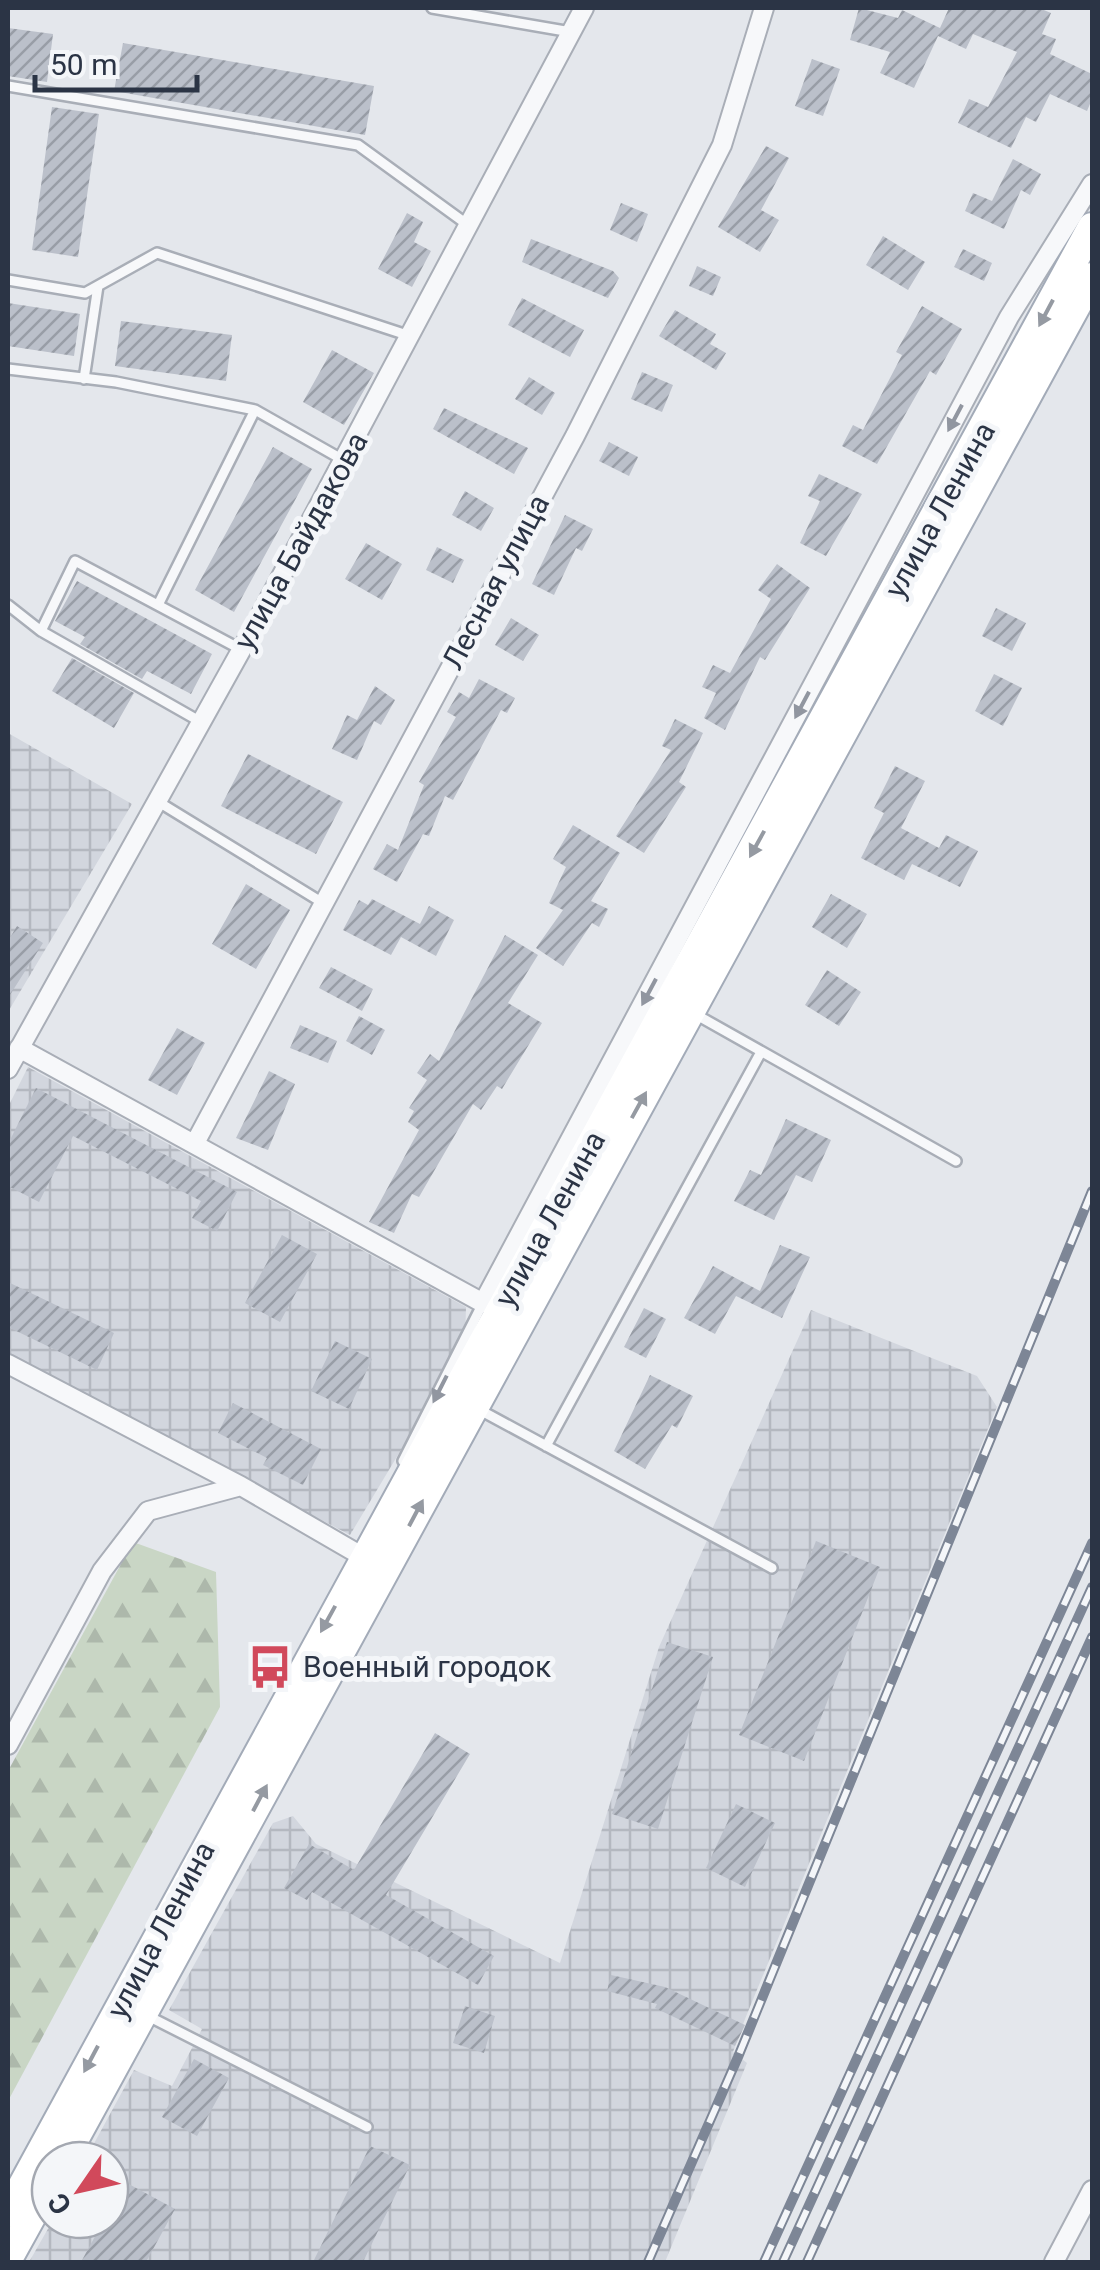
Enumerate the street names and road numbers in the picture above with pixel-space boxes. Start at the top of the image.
street label: улица Ленина [877,416,1002,604]
street label: улица Байдакова [226,426,375,656]
street label: Лесная улица [435,488,556,675]
street label: улица Ленина [487,1125,612,1313]
street label: улица Ленина [99,1835,222,2024]

